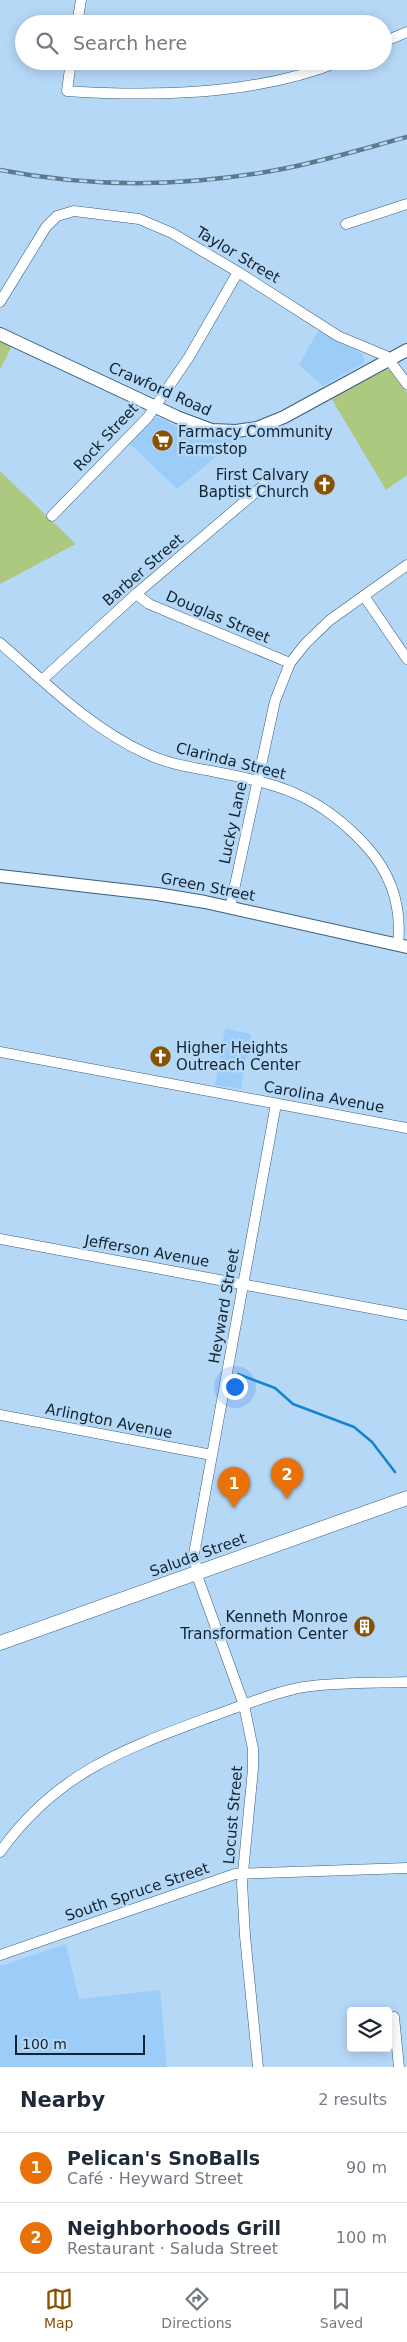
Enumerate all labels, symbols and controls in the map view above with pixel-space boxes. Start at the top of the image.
search box [15,15,392,70]
icon: search [33,29,61,57]
text: Search here [73,32,187,54]
street label: Taylor Street [192,222,283,287]
street label: Crawford Road [106,358,214,420]
street label: Rock Street [70,399,142,475]
place label: Farmacy Community Farmstop [178,423,333,458]
supermarket icon: Farmacy Community Farmstop [150,429,174,453]
place label: First Calvary Baptist Church [198,466,309,501]
church icon: First Calvary Baptist Church [313,472,337,496]
street label: Barber Street [99,530,187,610]
street label: Douglas Street [163,587,273,647]
street label: Clarinda Street [174,739,288,783]
street label: Lucky Lane [215,780,251,866]
street label: Green Street [159,869,257,905]
place label: Higher Heights Outreach Center [176,1039,301,1074]
church icon: Higher Heights Outreach Center [148,1045,172,1069]
street label: Carolina Avenue [262,1078,386,1116]
street label: Jefferson Avenue [82,1231,211,1271]
street label: Heyward Street [205,1247,243,1365]
your location [222,1374,248,1400]
street label: Arlington Avenue [44,1400,174,1442]
pin: 2 [271,1458,303,1499]
pin: 1 [218,1467,250,1508]
street label: Saluda Street [147,1529,249,1581]
place label: Kenneth Monroe Transformation Center [179,1608,349,1643]
building icon: Kenneth Monroe Transformation Center [352,1614,376,1638]
street label: Locust Street [220,1765,246,1865]
street label: South Spruce Street [63,1859,211,1925]
map controls [347,2007,392,2052]
button: layers [347,2007,392,2052]
scale bar [15,2032,145,2055]
text: 100 m [22,2036,67,2052]
text: Nearby [20,2088,105,2112]
text: 2 results [318,2090,387,2109]
text: Pelican's SnoBalls [67,2147,260,2169]
text: 1 [30,2158,42,2177]
text: 90 m [346,2158,387,2177]
text: Café · Heyward Street [67,2169,243,2188]
text: Neighborhoods Grill [67,2217,281,2239]
text: 2 [30,2228,42,2247]
text: 100 m [336,2228,387,2247]
text: Restaurant · Saluda Street [67,2239,278,2258]
tab: Map [44,2285,73,2331]
tab: Directions [161,2285,232,2331]
tab: Saved [320,2285,363,2331]

